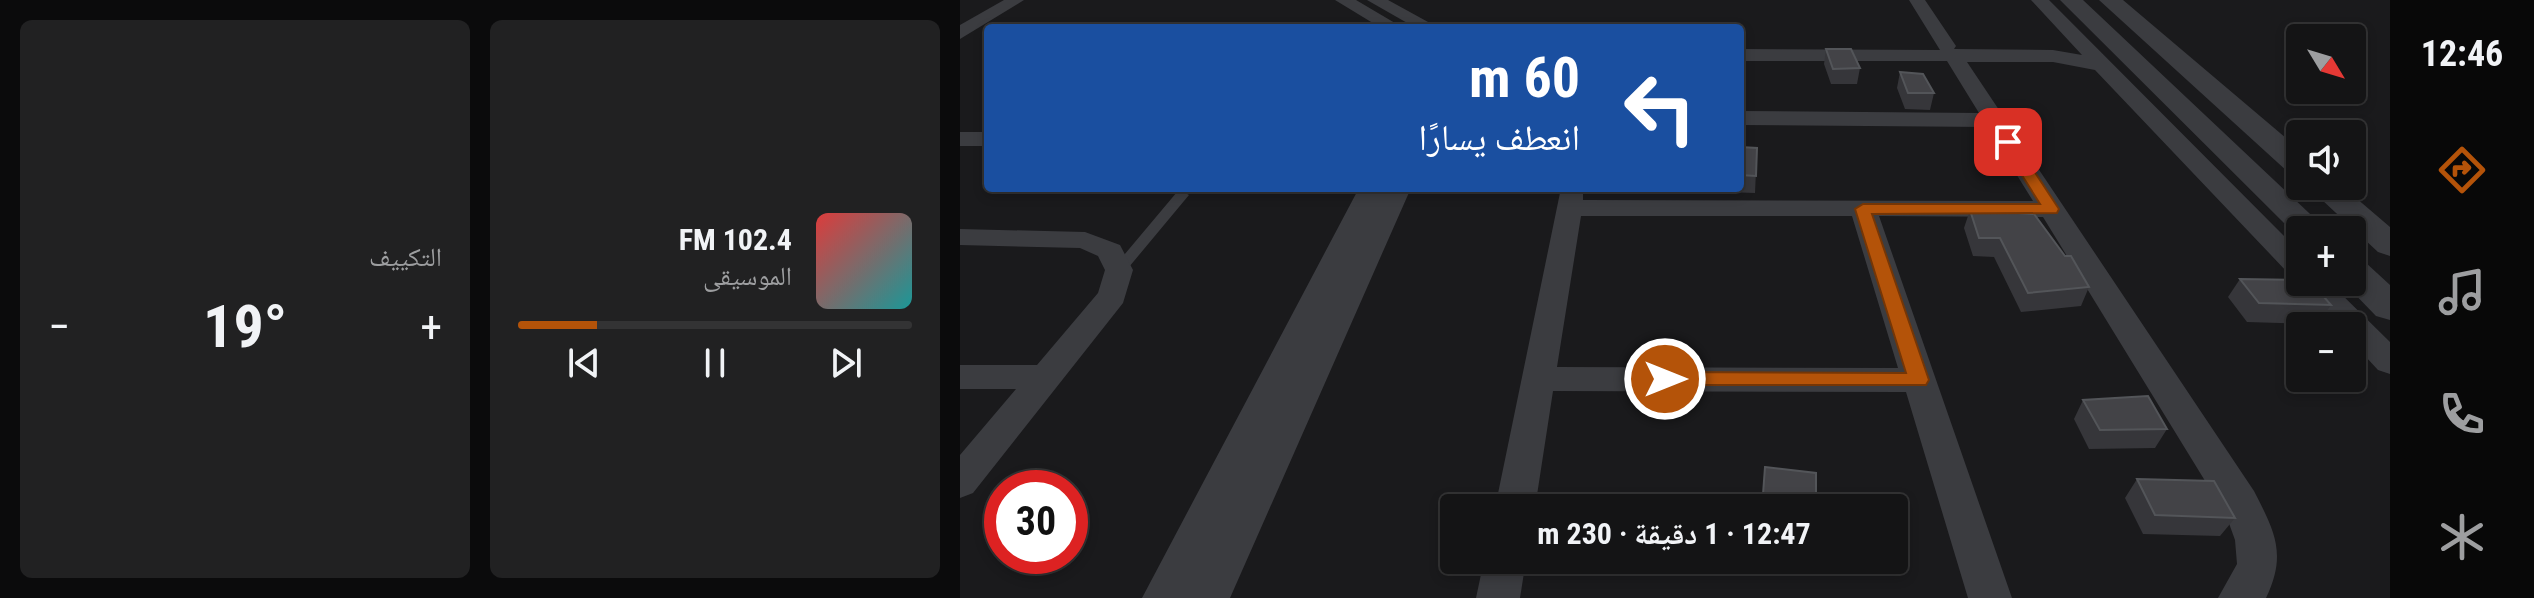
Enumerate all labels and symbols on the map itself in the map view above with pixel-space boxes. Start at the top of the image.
north arrow [2286,24,2366,104]
pin [1974,108,2042,176]
position arrow [1623,337,1707,421]
speed limit sign: 30 [984,470,1088,574]

